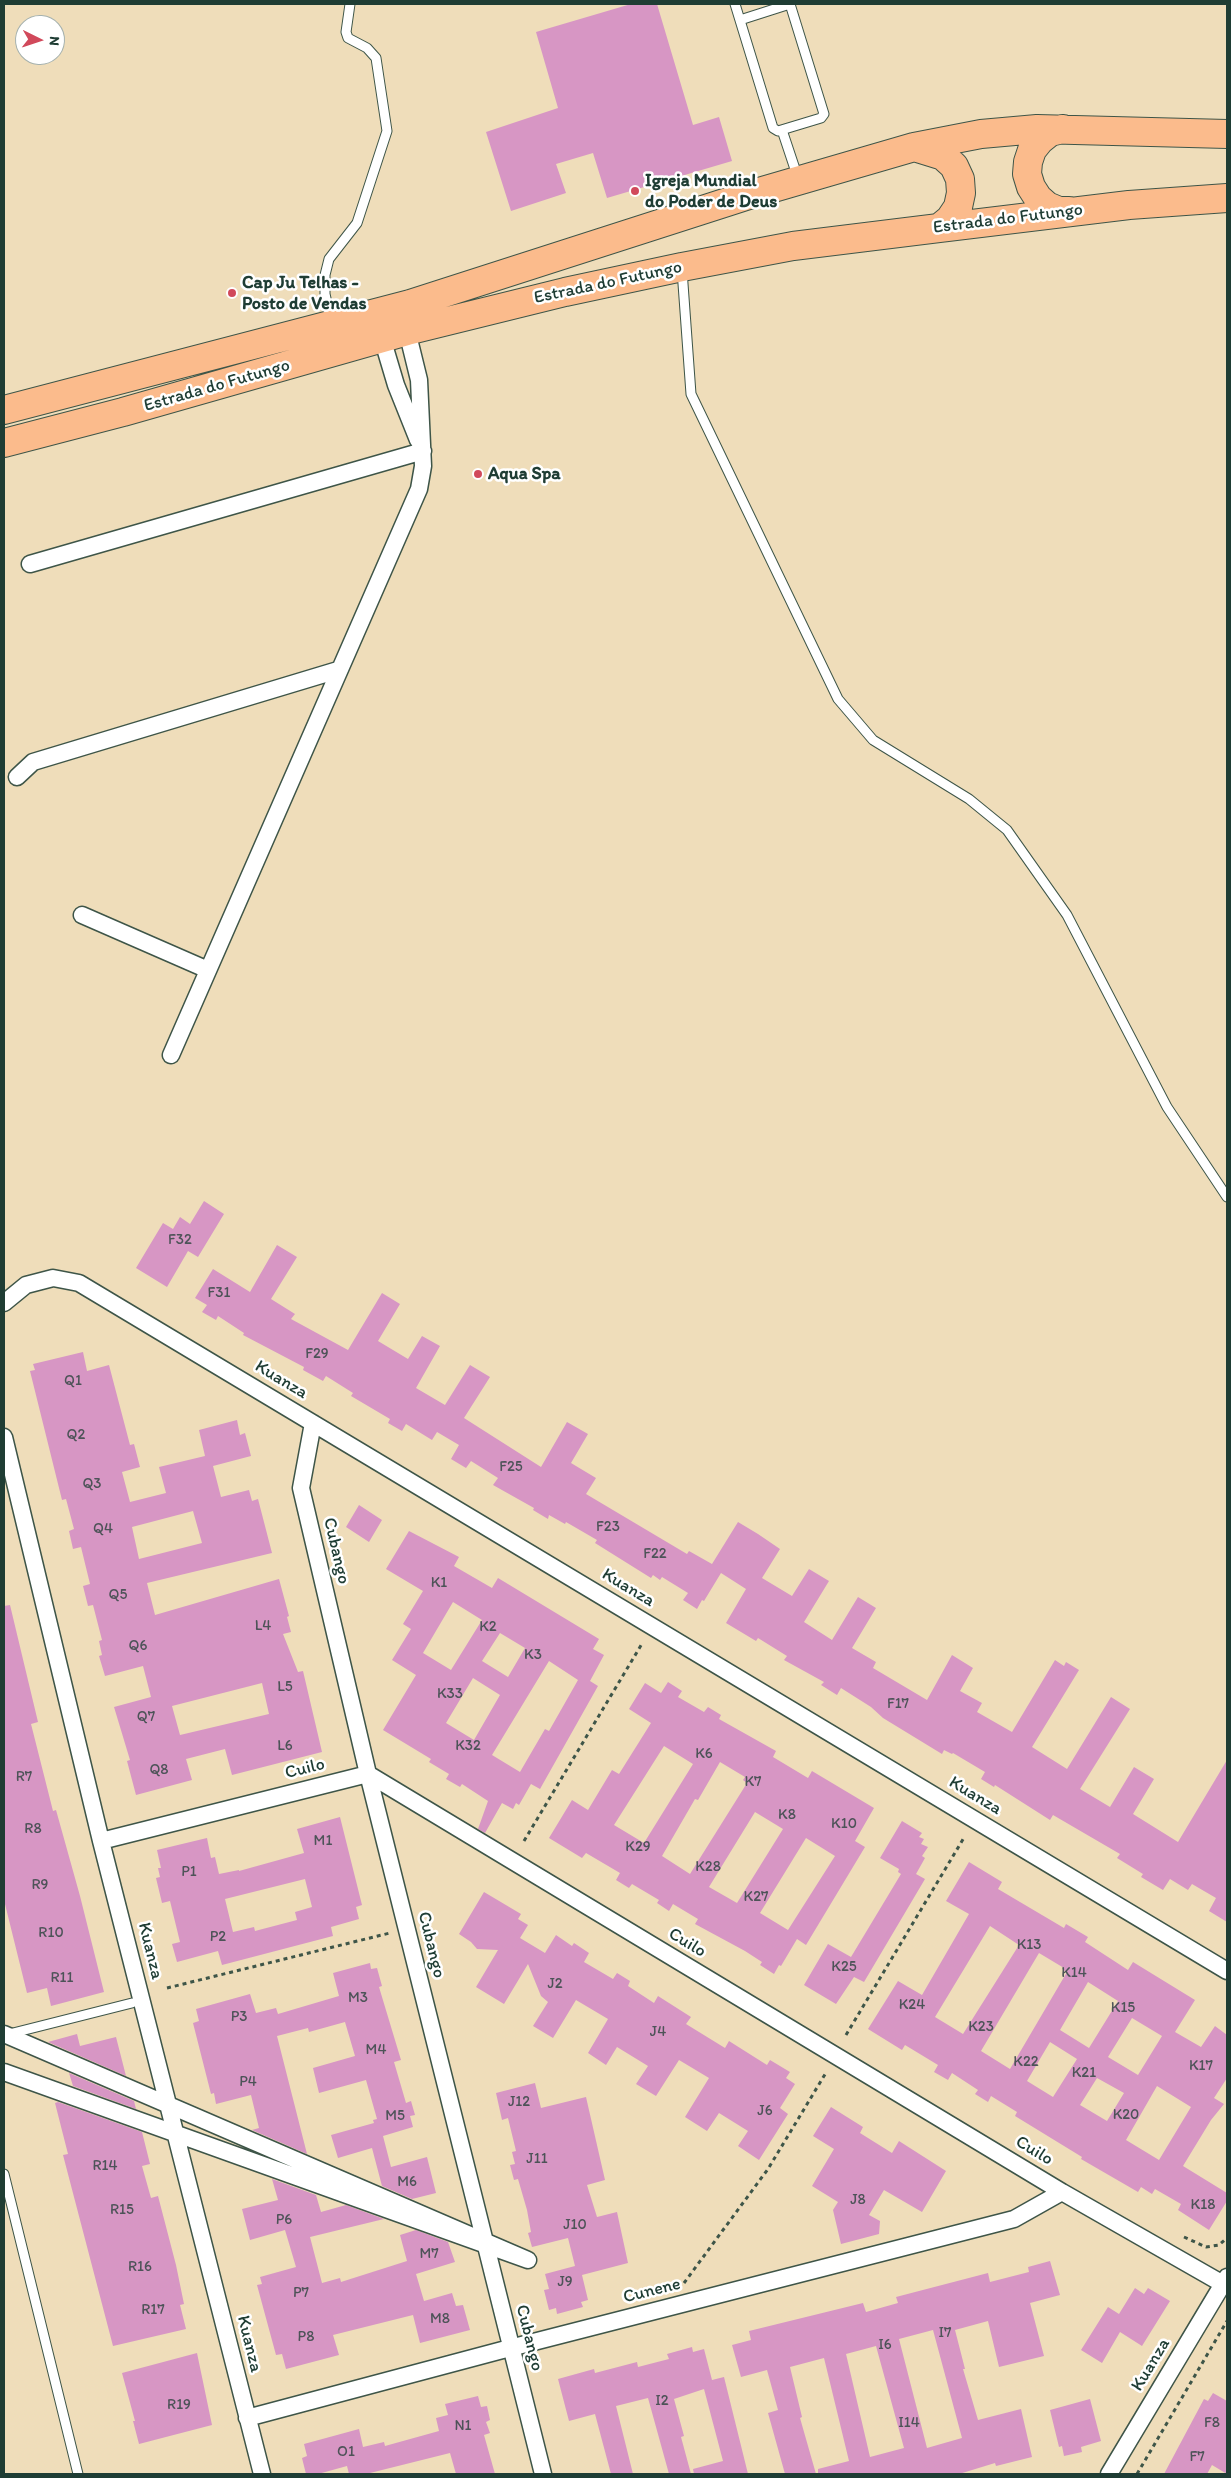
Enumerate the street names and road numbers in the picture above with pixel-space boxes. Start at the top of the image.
street label: Estrada do Futungo [932,199,1084,239]
street label: Estrada do Futungo [532,257,684,309]
street label: Estrada do Futungo [142,355,292,417]
street label: Kuanza [251,1356,311,1404]
street label: Cubango [318,1516,354,1586]
street label: Kuanza [598,1564,658,1612]
street label: Cuilo [283,1754,327,1784]
street label: Kuanza [945,1772,1005,1820]
street label: Cubango [412,1910,450,1980]
street label: Kuanza [133,1920,167,1982]
street label: Cuilo [664,1923,710,1963]
street label: Cuilo [1011,2131,1057,2171]
street label: Cunene [621,2273,683,2309]
street label: Cubango [510,2303,548,2373]
street label: Kuanza [232,2313,266,2375]
street label: Kuanza [1127,2335,1175,2395]

